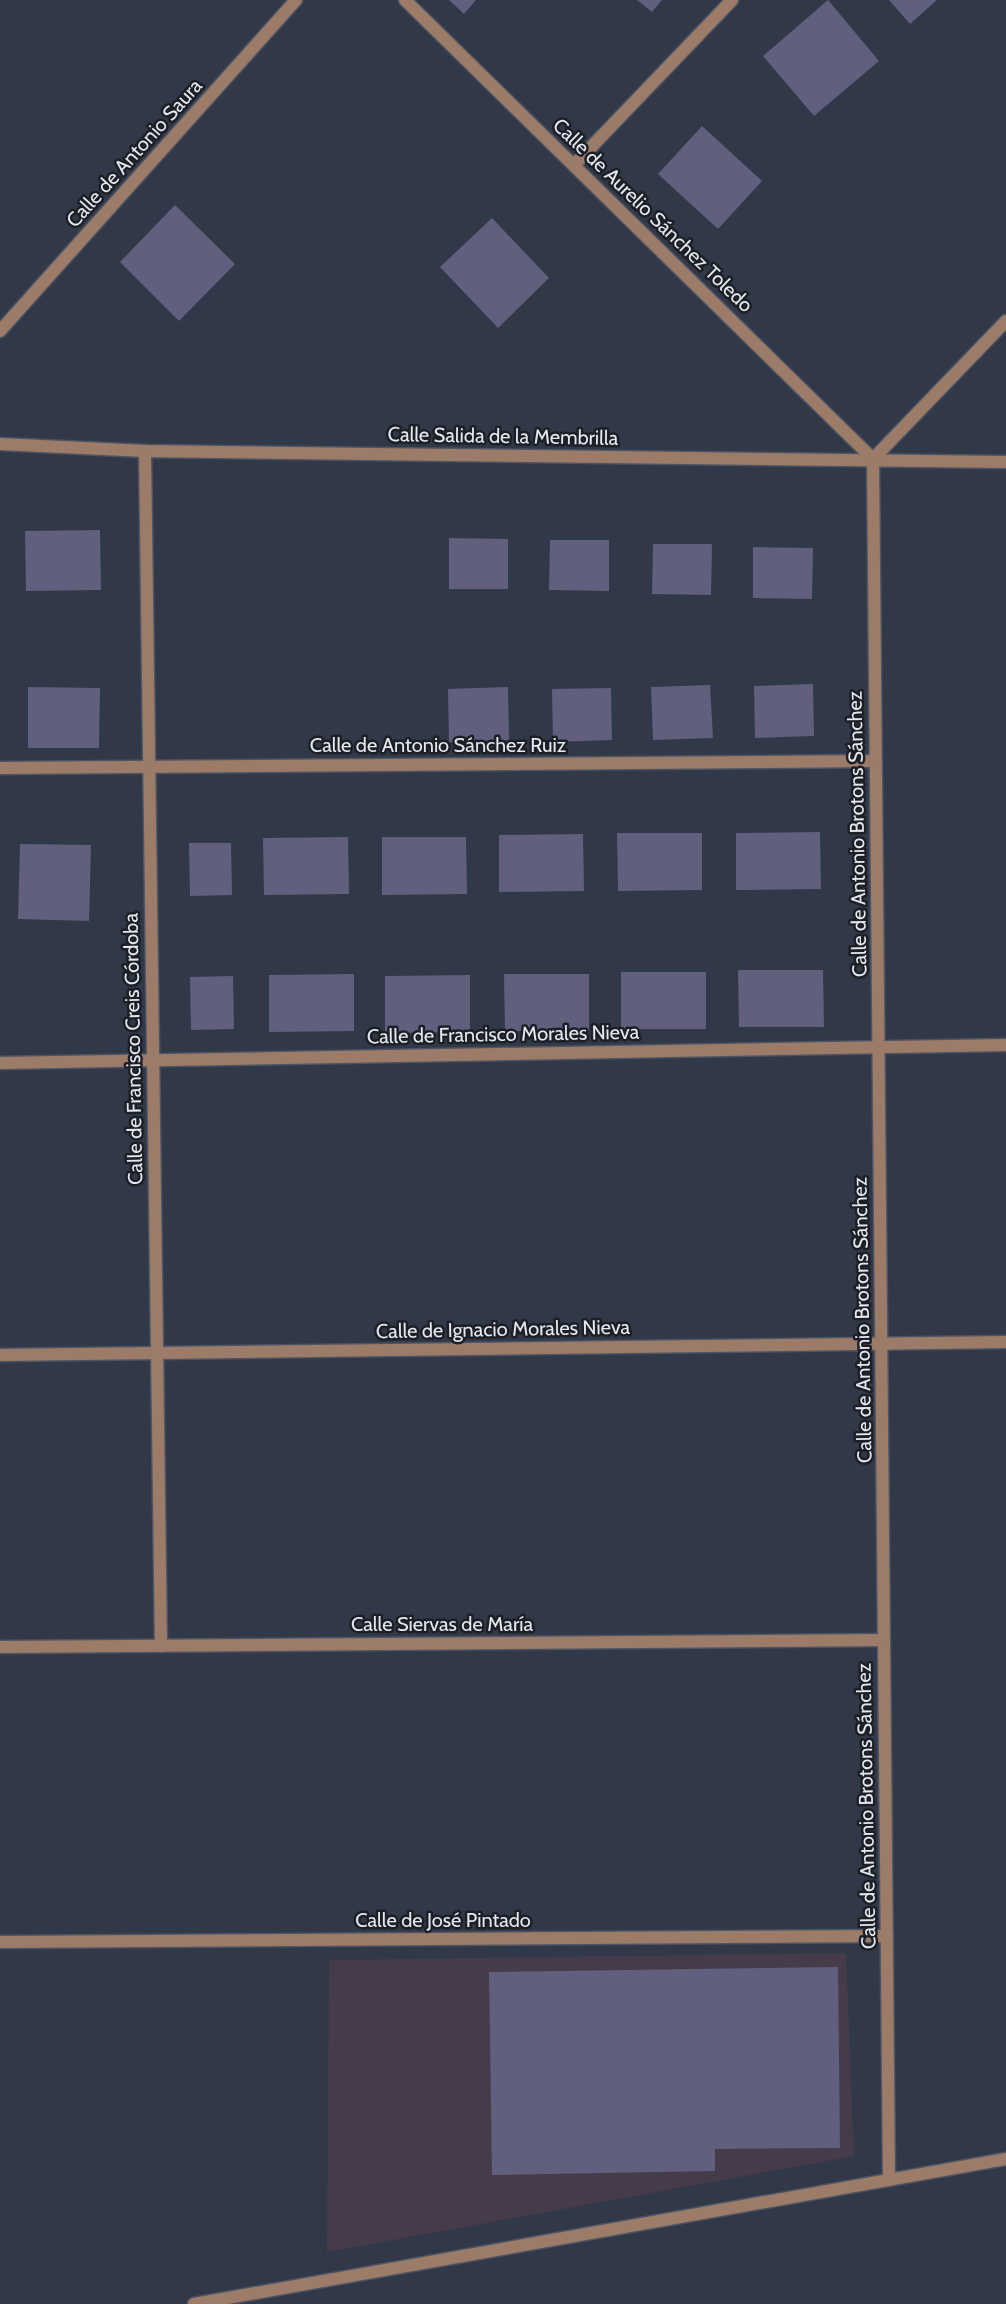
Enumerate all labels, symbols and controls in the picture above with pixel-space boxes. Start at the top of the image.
street label: Calle de Antonio Saura [61,74,207,232]
street label: Calle de Aurelio Sánchez Toledo [548,113,758,317]
street label: Calle Salida de la Membrilla [388,422,619,450]
street label: Calle de Antonio Brotons Sánchez [843,691,871,977]
street label: Calle de Antonio Sánchez Ruiz [310,733,566,757]
street label: Calle de Francisco Creis Córdoba [119,913,147,1185]
street label: Calle de Francisco Morales Nieva [367,1020,640,1048]
street label: Calle de Antonio Brotons Sánchez [848,1177,876,1463]
street label: Calle de Ignacio Morales Nieva [376,1315,631,1343]
street label: Calle Siervas de María [351,1612,533,1636]
street label: Calle de Antonio Brotons Sánchez [852,1663,880,1949]
street label: Calle de José Pintado [355,1908,531,1932]

